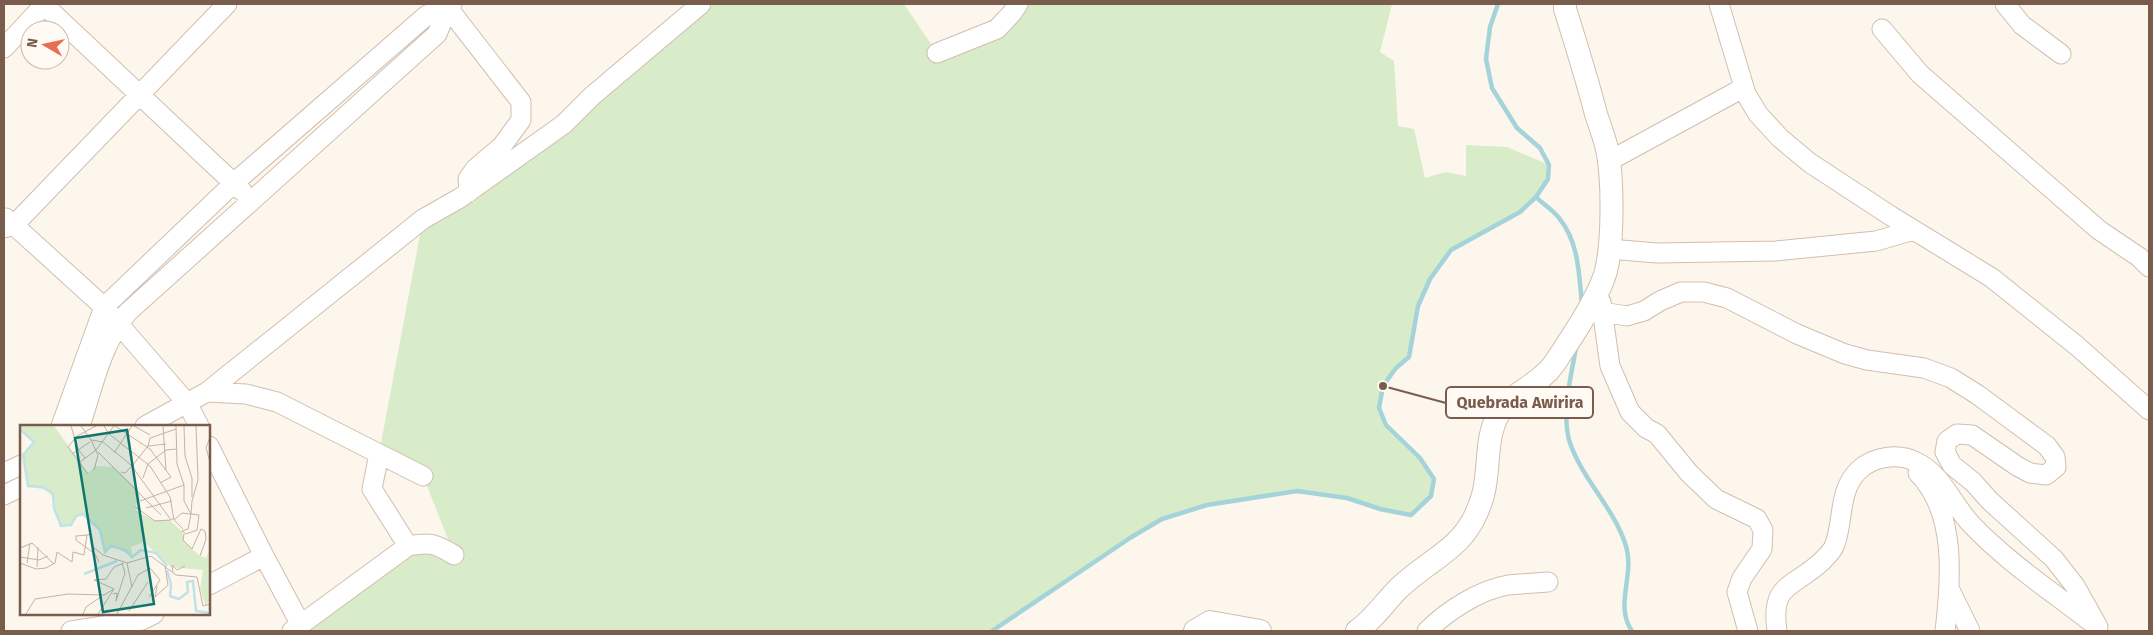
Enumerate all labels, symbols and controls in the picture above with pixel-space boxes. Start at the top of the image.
north arrow [20,20,70,70]
text: N [24,37,42,49]
callout: Quebrada Awirira [1446,387,1593,418]
text: Quebrada Awirira [1457,393,1584,412]
inset map [20,425,210,615]

